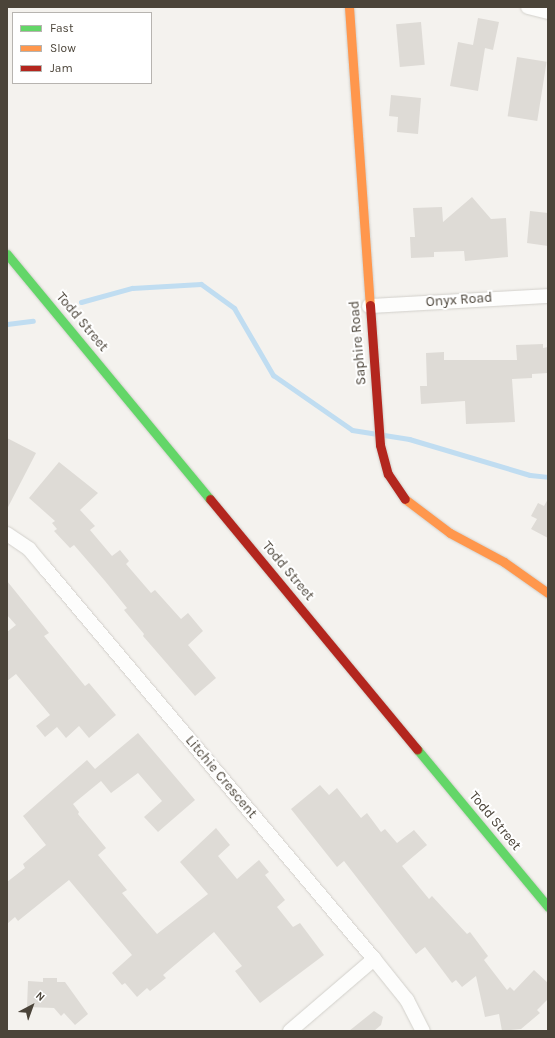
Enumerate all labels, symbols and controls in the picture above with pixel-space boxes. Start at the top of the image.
legend [12,12,152,84]
text: Fast [50,21,73,35]
text: Slow [50,41,76,55]
text: Jam [50,61,73,75]
street label: Todd Street [52,289,112,355]
street label: Onyx Road [425,289,493,311]
street label: Saphire Road [346,300,370,386]
street label: Todd Street [258,538,318,604]
street label: Litchie Crescent [182,732,260,822]
street label: Todd Street [465,788,525,854]
north arrow [12,986,52,1026]
text: N [33,989,47,1004]

